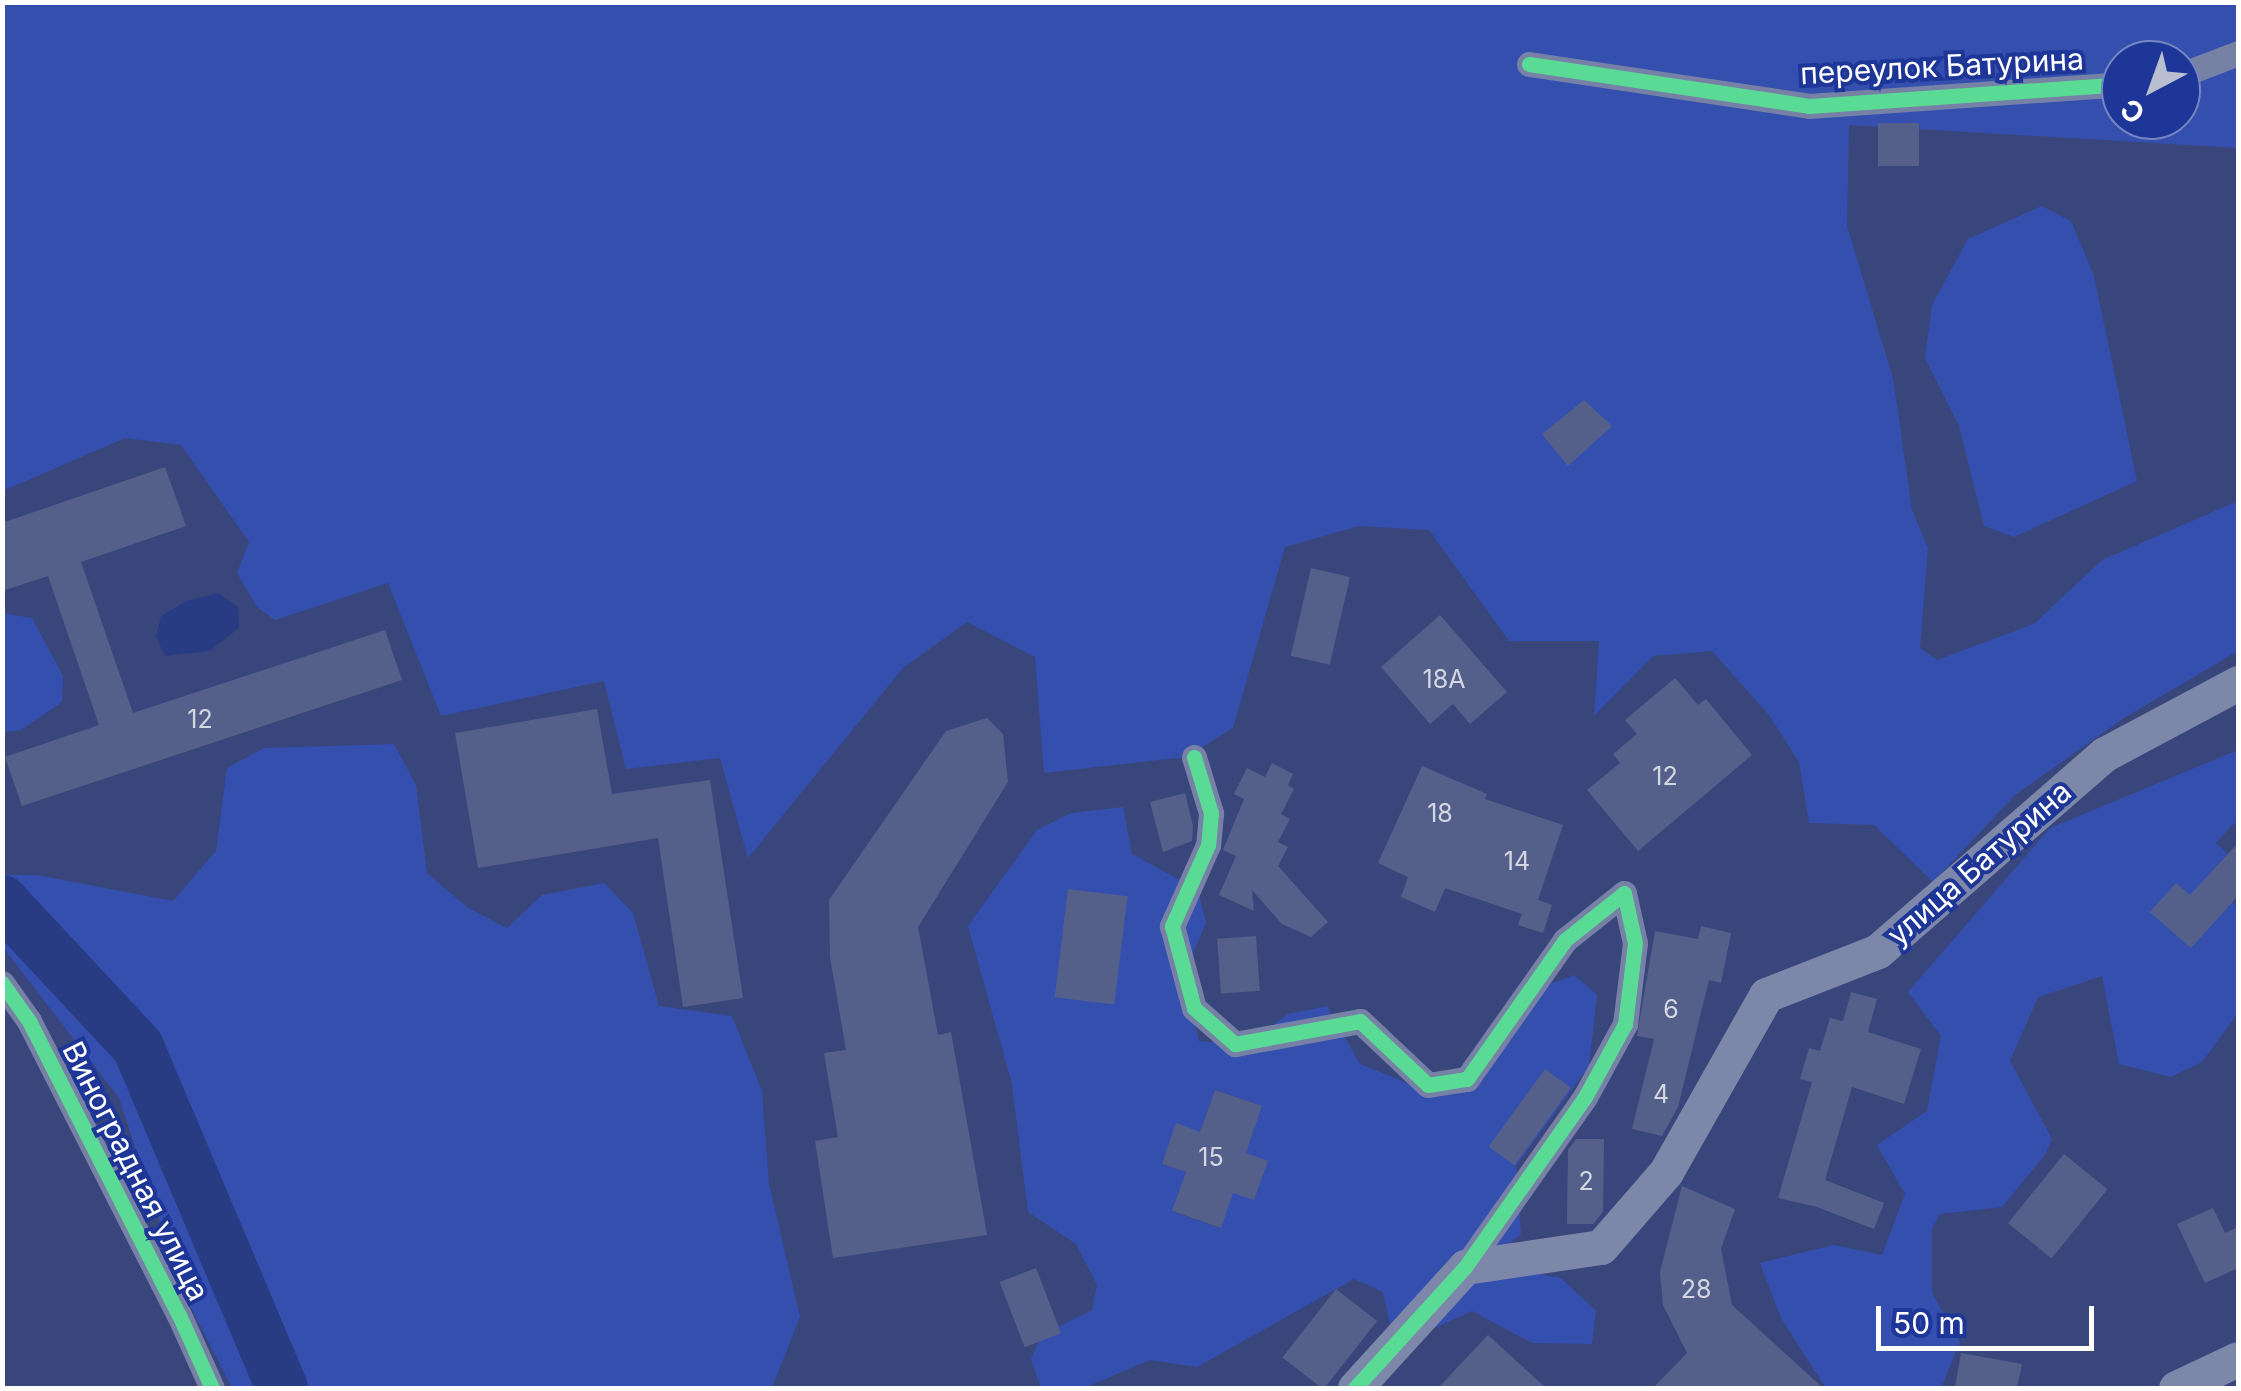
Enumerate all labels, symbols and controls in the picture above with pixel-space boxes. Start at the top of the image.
north arrow [2101,40,2201,140]
street label: переулок Батурина [1799,41,2085,91]
text: С [2114,92,2152,131]
house number: 18А [1423,664,1465,694]
house number: 12 [187,704,213,734]
house number: 12 [1652,761,1678,791]
street label: улица Батурина [1880,773,2078,953]
house number: 18 [1427,798,1453,828]
house number: 14 [1504,846,1530,876]
house number: 6 [1663,994,1679,1024]
street label: Виноградная улица [55,1035,217,1307]
house number: 4 [1653,1079,1669,1109]
house number: 15 [1198,1142,1224,1172]
house number: 2 [1578,1166,1594,1196]
house number: 28 [1681,1274,1711,1304]
scale bar [1881,1286,2098,1348]
text: 50 m [1893,1305,1965,1341]

